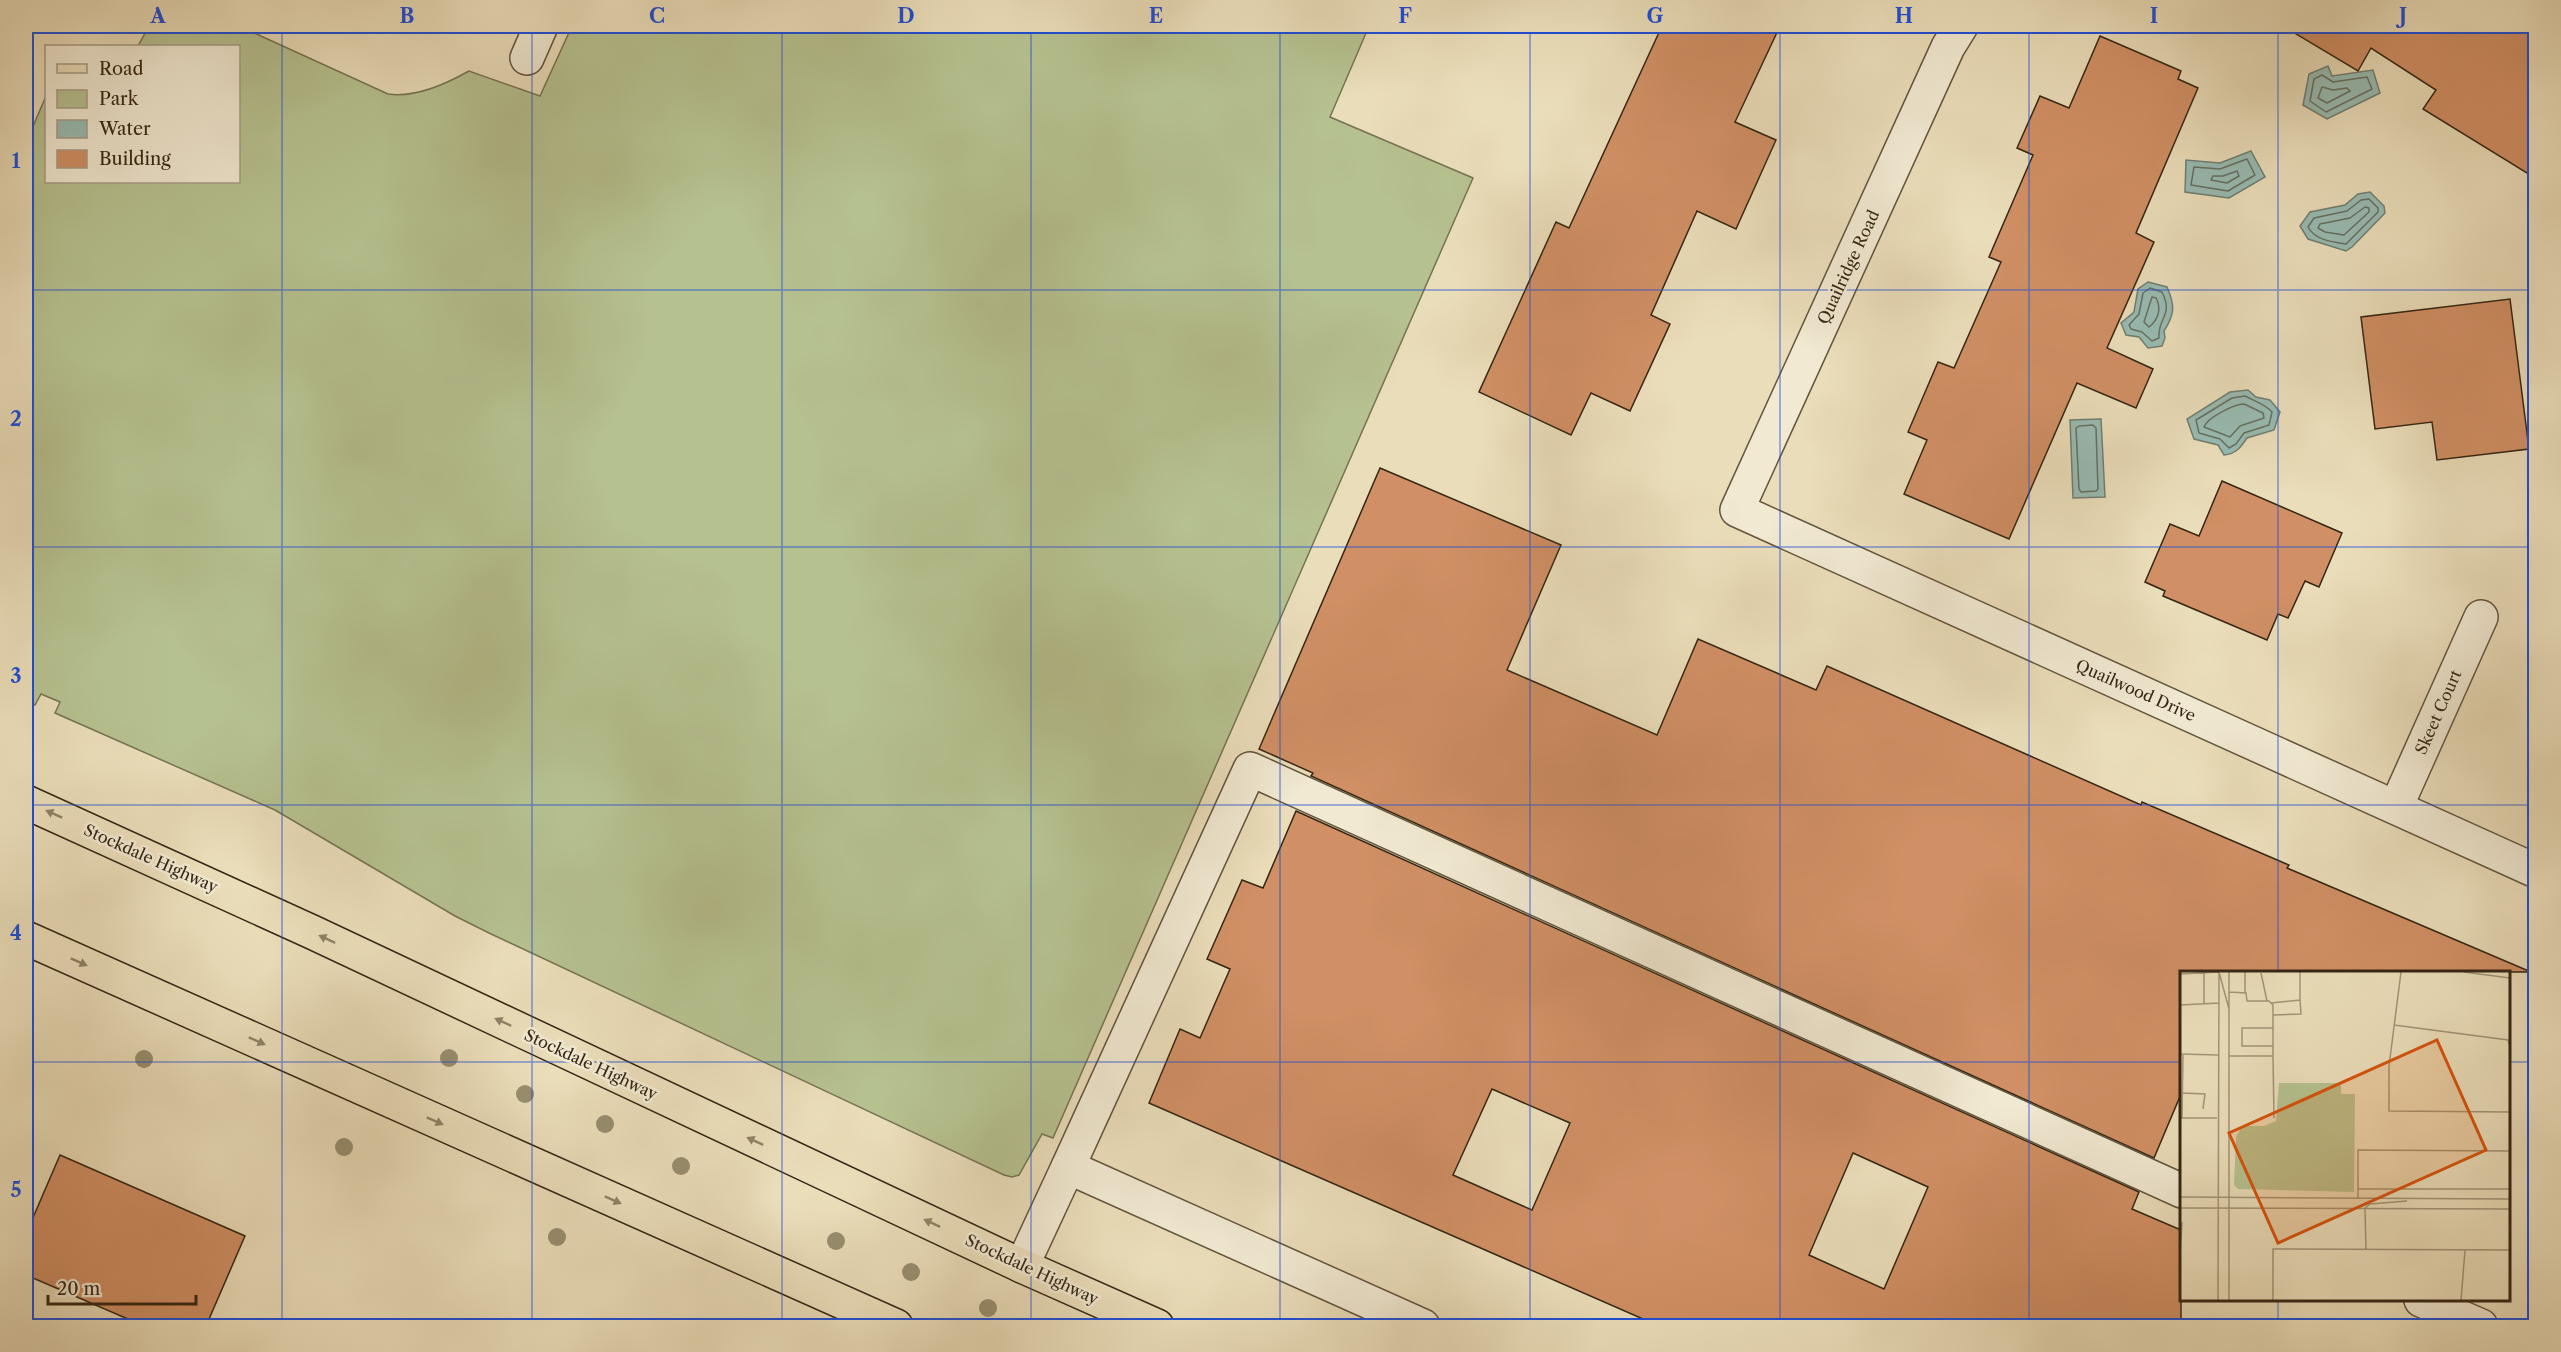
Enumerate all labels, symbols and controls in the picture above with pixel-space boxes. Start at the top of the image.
text: A [149,4,166,28]
text: B [400,4,415,28]
text: C [649,4,665,28]
text: D [897,4,915,28]
text: E [1149,4,1163,28]
text: F [1398,4,1412,28]
text: G [1647,4,1664,28]
text: H [1895,4,1913,28]
text: I [2150,4,2158,28]
text: J [2395,4,2407,28]
legend [45,45,240,183]
text: Road [99,58,144,80]
text: Park [99,88,140,110]
text: Water [98,118,151,140]
text: Building [99,148,171,170]
text: 1 [12,149,21,173]
street label: Quailridge Road [1813,206,1883,327]
text: 2 [10,407,22,431]
street label: Quailwood Drive [2073,655,2199,725]
text: 3 [10,664,22,688]
street label: Skeet Court [2410,666,2466,757]
one-way arrow [45,810,62,819]
street label: Stockdale Highway [81,819,222,897]
text: 4 [10,921,22,945]
one-way arrow [318,934,335,943]
one-way arrow [70,958,88,967]
inset map [2180,971,2510,1301]
one-way arrow [494,1018,511,1027]
street label: Stockdale Highway [521,1024,662,1104]
one-way arrow [248,1037,266,1047]
one-way arrow [427,1116,445,1126]
one-way arrow [747,1136,764,1145]
text: 5 [10,1178,22,1202]
one-way arrow [605,1196,622,1205]
one-way arrow [923,1219,940,1228]
street label: Stockdale Highway [962,1229,1103,1309]
scale bar [48,1268,196,1306]
text: 20 m [57,1278,101,1300]

